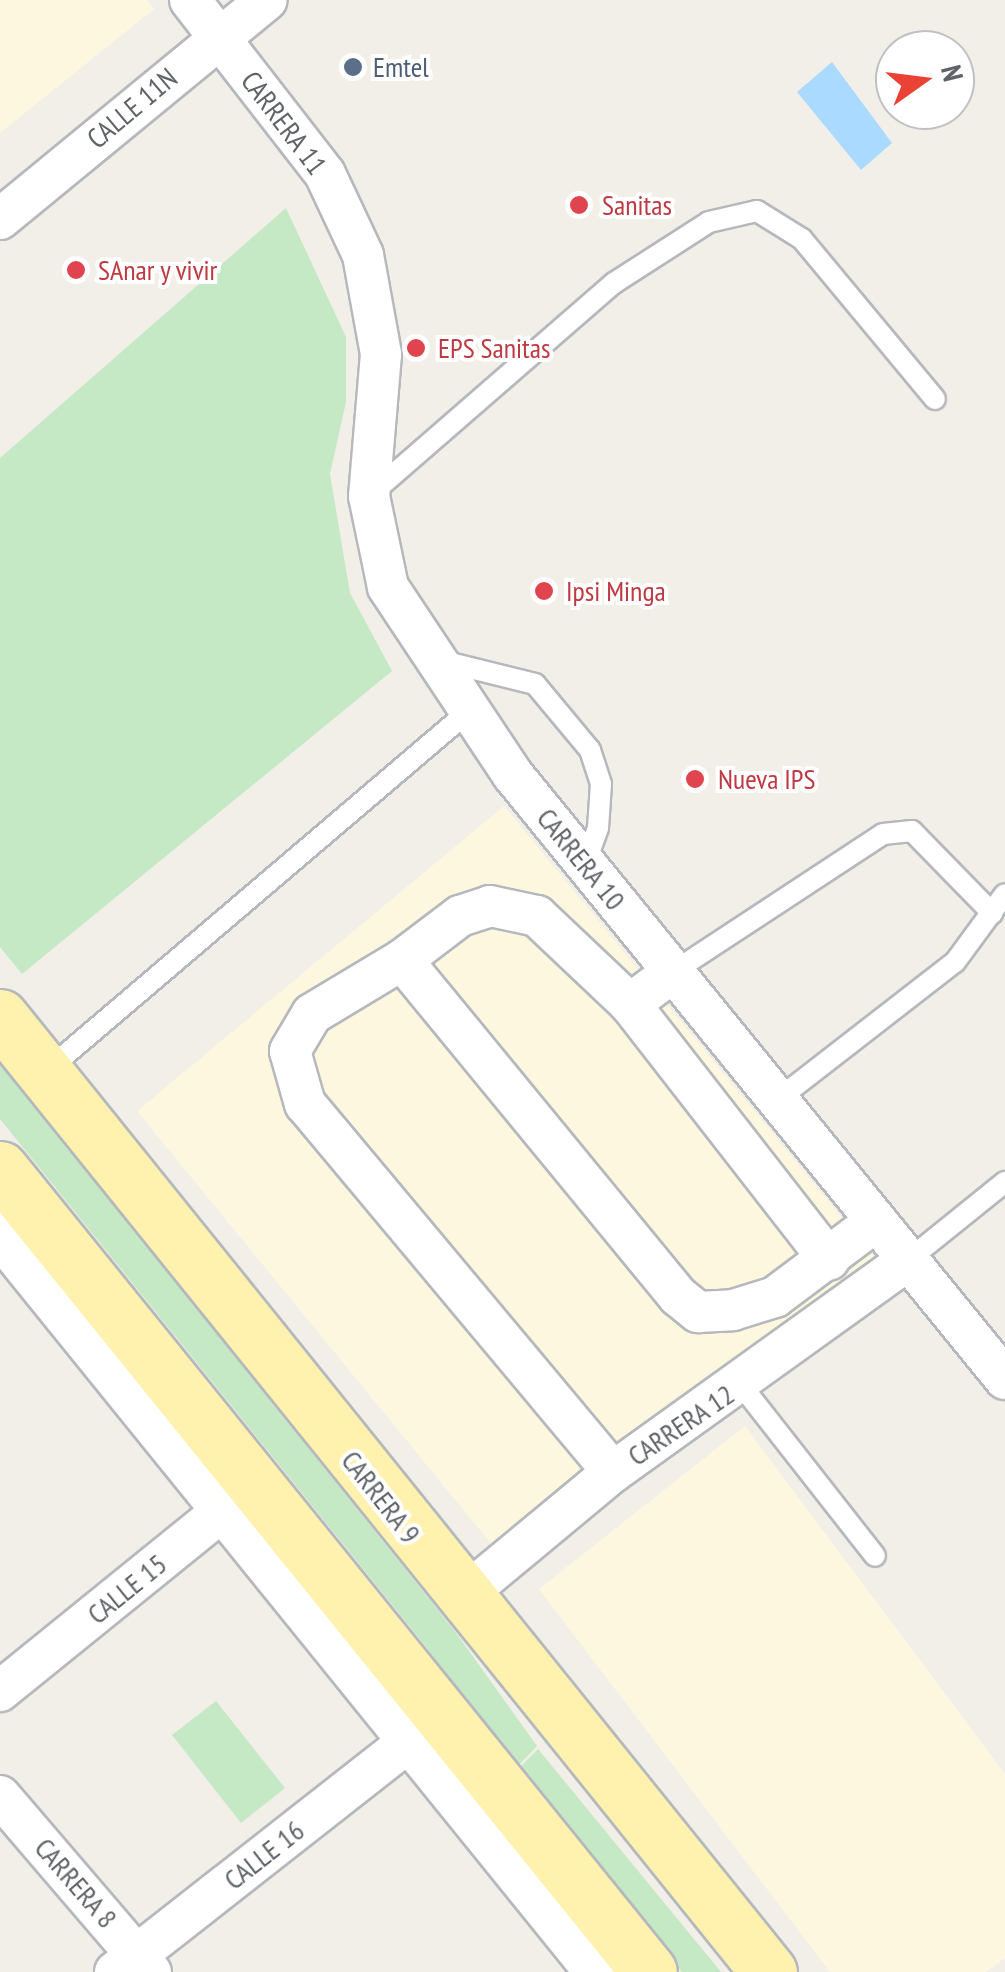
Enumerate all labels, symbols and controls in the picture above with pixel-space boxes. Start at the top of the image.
north arrow [875,30,975,130]
place label: Emtel [373,50,429,84]
marker: Emtel [342,56,364,78]
street label: CALLE 11N [80,61,184,155]
text: N [933,61,972,85]
street label: CARRERA 11 [234,64,334,182]
place label: Sanitas [602,188,672,222]
marker: Sanitas [566,192,592,218]
place label: SAnar y vivir [98,253,218,287]
marker: SAnar y vivir [63,257,89,283]
place label: EPS Sanitas [438,331,550,365]
marker: EPS Sanitas [403,335,429,361]
place label: Ipsi Minga [566,574,666,608]
marker: Ipsi Minga [531,578,557,604]
place label: Nueva IPS [718,762,815,796]
marker: Nueva IPS [682,766,708,792]
street label: CARRERA 10 [530,801,632,917]
street label: CARRERA 12 [621,1377,741,1473]
street label: CARRERA 9 [334,1444,428,1550]
street label: CALLE 15 [81,1547,173,1631]
street label: CALLE 16 [218,1814,310,1896]
street label: CARRERA 8 [28,1831,124,1935]

